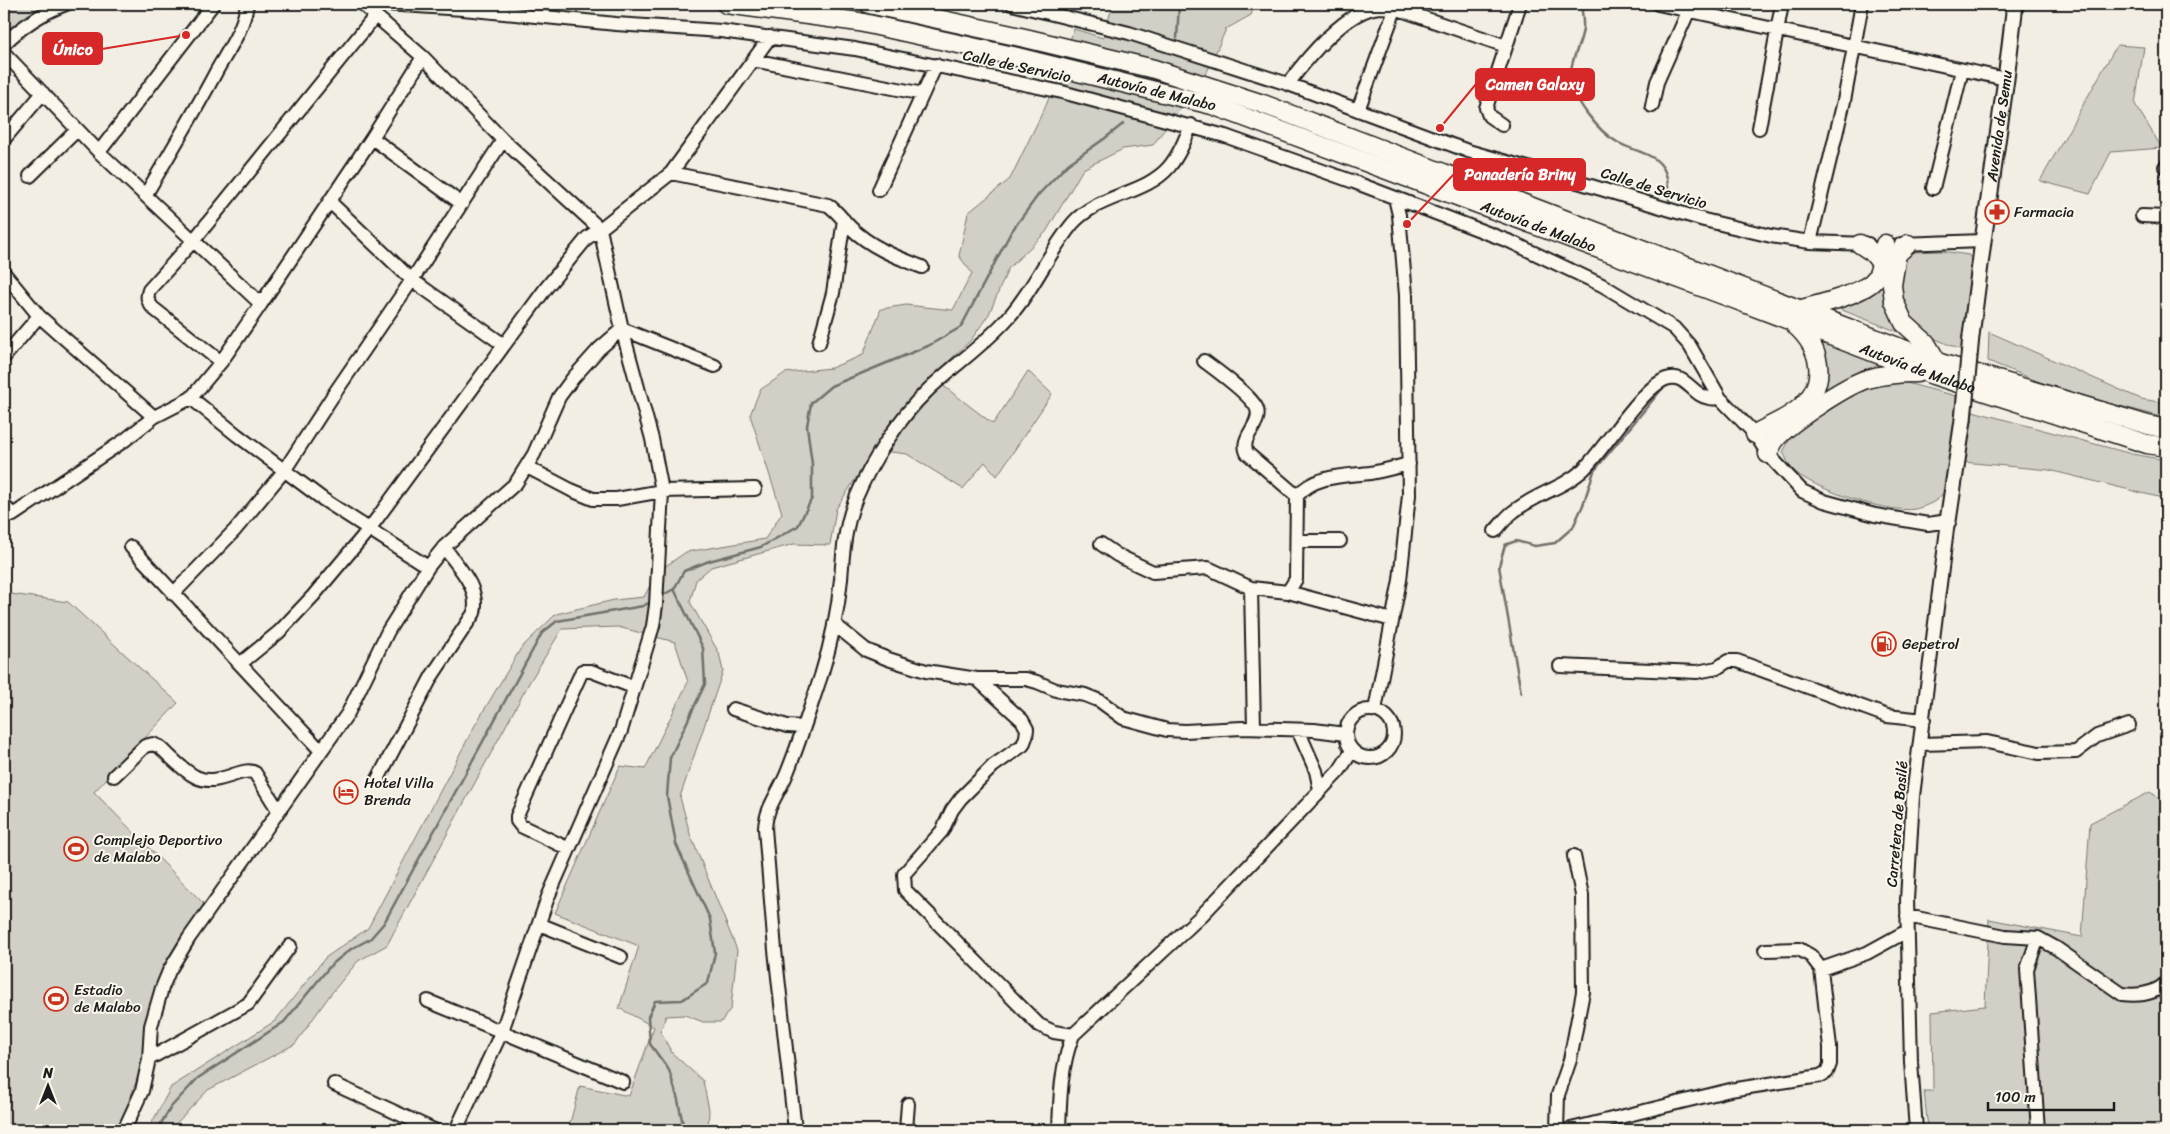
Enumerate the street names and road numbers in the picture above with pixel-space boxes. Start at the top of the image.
street label: Calle de Servicio [961,42,1074,90]
street label: Autovía de Malabo [1094,64,1220,119]
street label: Avenida de Semu [1978,69,2020,184]
street label: Calle de Servicio [1598,160,1711,217]
street label: Autovía de Malabo [1476,193,1600,260]
street label: Autovía de Malabo [1855,335,1979,401]
street label: Carretera de Basilé [1879,760,1915,888]

